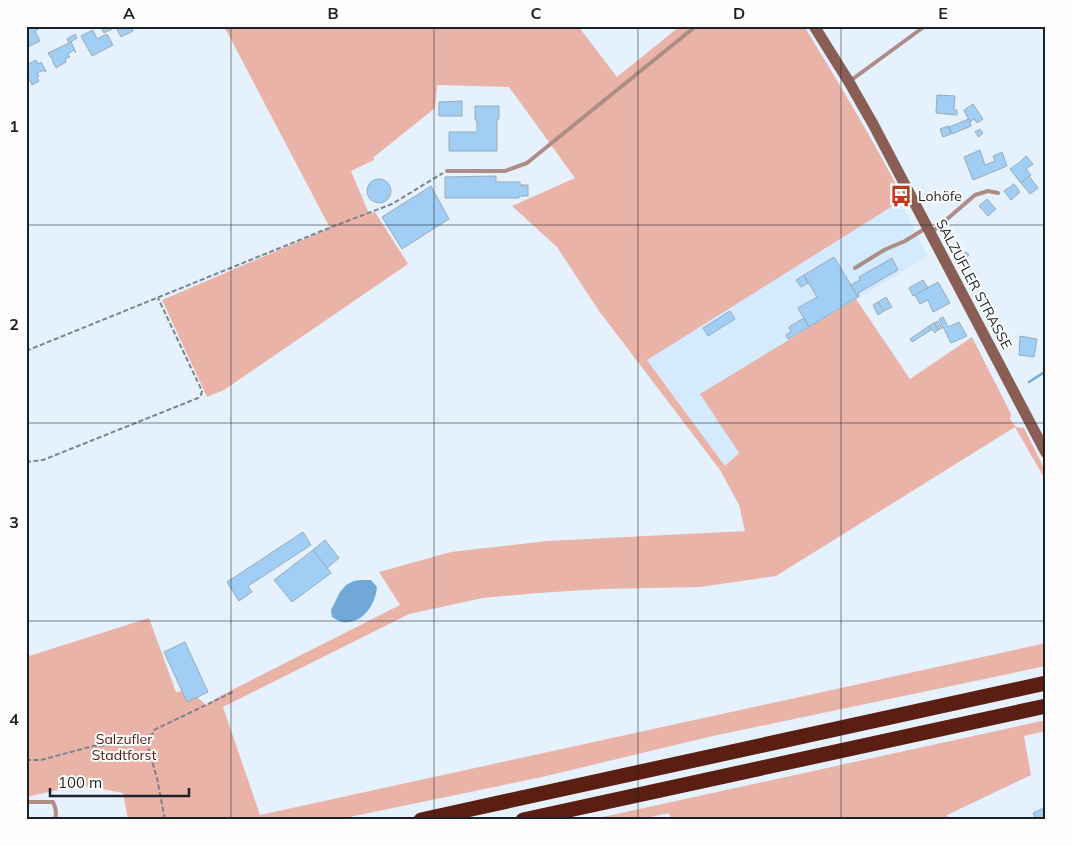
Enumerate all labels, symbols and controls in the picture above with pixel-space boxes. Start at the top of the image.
text: A [123,3,135,23]
text: B [327,3,339,23]
text: C [531,3,542,23]
text: D [733,3,745,23]
text: E [938,3,948,23]
text: 1 [9,116,19,136]
bus stop icon: Lohöfe [888,183,914,209]
place label: Lohöfe [918,187,962,205]
street label: SALZUFLER STRASSE [932,216,1016,352]
text: 2 [9,314,19,334]
text: 3 [9,512,19,532]
text: 4 [9,709,19,729]
park label: Salzufler Stadtforst [92,730,156,764]
scale bar [50,766,189,798]
text: 100 m [58,773,102,792]

